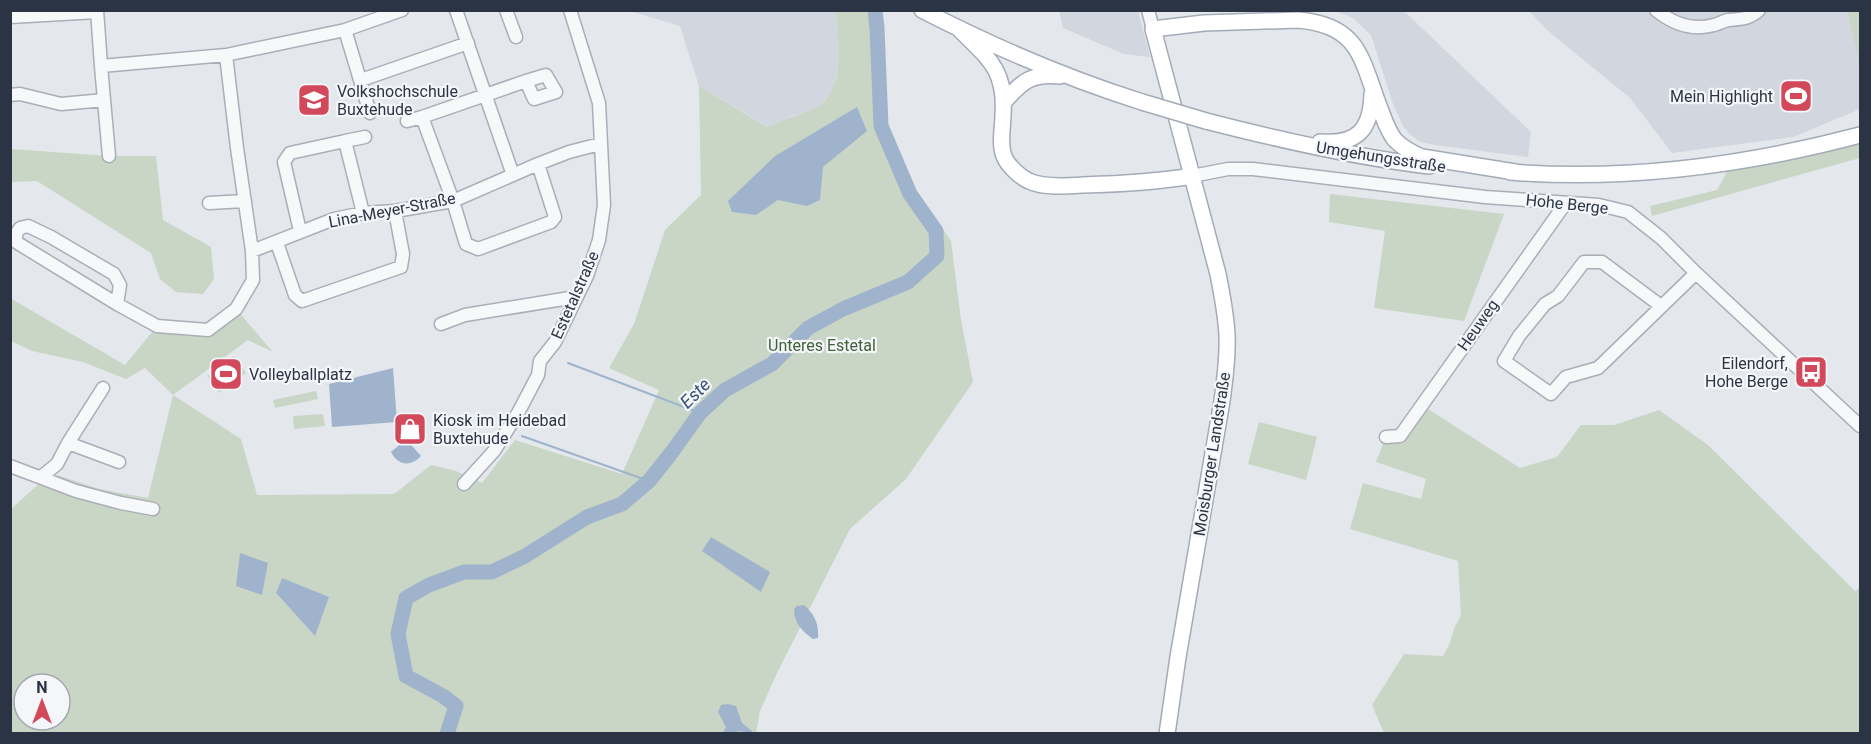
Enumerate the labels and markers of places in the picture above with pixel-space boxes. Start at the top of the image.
sports icon: Mein Highlight [1778,78,1814,114]
school or university icon: Volkshochschule Buxtehude [296,82,332,118]
place label: Volkshochschule Buxtehude [337,82,458,119]
place label: Mein Highlight [1670,87,1773,106]
place label: Eilendorf, Hohe Berge [1705,354,1788,391]
bus stop icon: Eilendorf, Hohe Berge [1793,354,1829,390]
sports icon: Volleyballplatz [208,356,244,392]
place label: Volleyballplatz [249,365,352,384]
shop icon: Kiosk im Heidebad Buxtehude [392,411,428,447]
place label: Kiosk im Heidebad Buxtehude [433,411,566,448]

